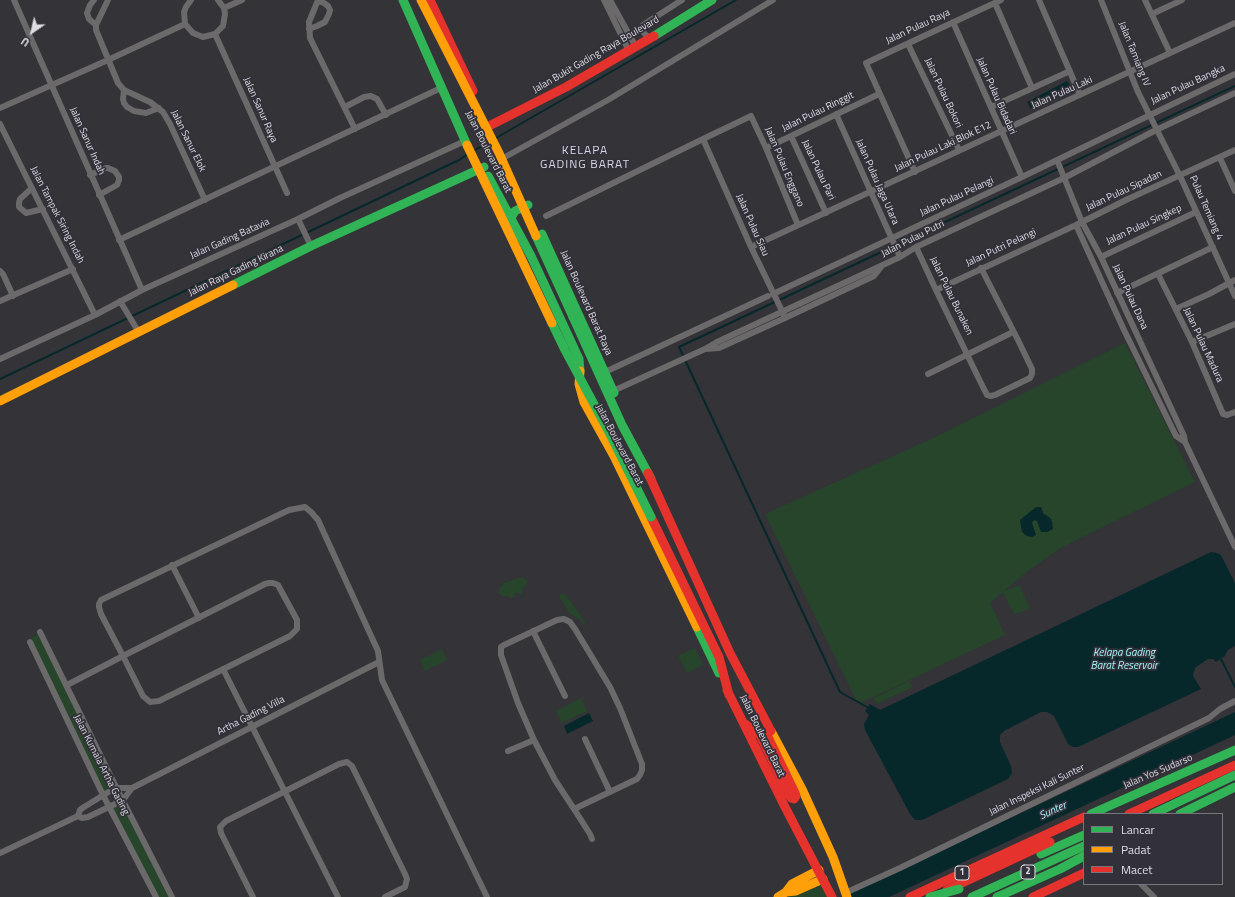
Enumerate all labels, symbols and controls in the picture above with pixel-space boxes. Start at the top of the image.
street label: Jalan Pulau Raya [884,7,952,47]
north arrow [12,12,52,52]
street label: Jalan Bukit Gading Raya Boulevard [531,14,661,96]
street label: Jalan Tamiang IV [1116,20,1152,88]
text: U [18,33,33,51]
street label: Jalan Pulau Bidadari [974,55,1018,137]
street label: Jalan Pulau Bokori [922,56,964,130]
street label: Jalan Pulau Bangka [1149,63,1227,107]
street label: Jalan Pulau Laki [1030,74,1094,112]
street label: Jalan Sanur Raya [240,75,280,145]
street label: Jalan Pulau Ringgit [780,89,856,135]
street label: Jalan Sanur Indah [67,105,107,177]
street label: Jalan Sanur Elok [168,108,208,174]
street label: Jalan Boulevard Barat [462,109,514,195]
street label: Jalan Pulau Laki Blok E12 [893,119,993,175]
street label: Jalan Pulau Enggano [762,125,806,209]
street label: Jalan Pulau Jaga Utara [853,137,901,227]
street label: Jalan Pulau Pari [799,138,837,202]
district label: KELAPA GADING BARAT [540,144,630,172]
street label: Jalan Tampak Siring Indah [27,164,87,266]
street label: Jalan Pulau Sipadan [1084,168,1164,214]
street label: Pulau Temiang 4 [1186,174,1226,242]
street label: Jalan Pulau Pelangi [918,175,996,219]
street label: Jalan Pulau Siau [733,192,771,258]
street label: Jalan Pulau Singkep [1104,202,1184,248]
street label: Jalan Gading Batavia [188,216,272,262]
street label: Jalan Pulau Putri [879,218,947,260]
street label: Jalan Putri Pelangi [964,226,1038,270]
street label: Jalan Raya Gading Kirana [187,243,285,299]
street label: Jalan Boulevard Barat Raya [557,249,615,357]
street label: Jalan Pulau Bunaken [927,255,975,337]
street label: Jalan Pulau Dana [1110,262,1150,332]
street label: Jalan Pulau Madura [1180,306,1226,384]
street label: Jalan Boulevard Barat [592,402,646,488]
water label: Kelapa Gading Barat Reservoir [1090,646,1158,672]
street label: Jalan Boulevard Barat [737,693,787,779]
street label: Artha Gading Villa [215,694,287,738]
street label: Jalan Kumala Artha Gading [70,713,132,817]
street label: Jalan Yos Sudarso [1122,752,1194,792]
street label: Jalan Inspeksi Kali Sunter [987,762,1087,818]
water label: Sunter [1037,799,1069,823]
legend [1083,813,1223,885]
text: Lancar [1121,820,1155,839]
text: Padat [1121,840,1151,859]
text: Macet [1121,860,1153,879]
road number: 2 [1021,865,1035,879]
road number: 1 [955,866,969,880]

